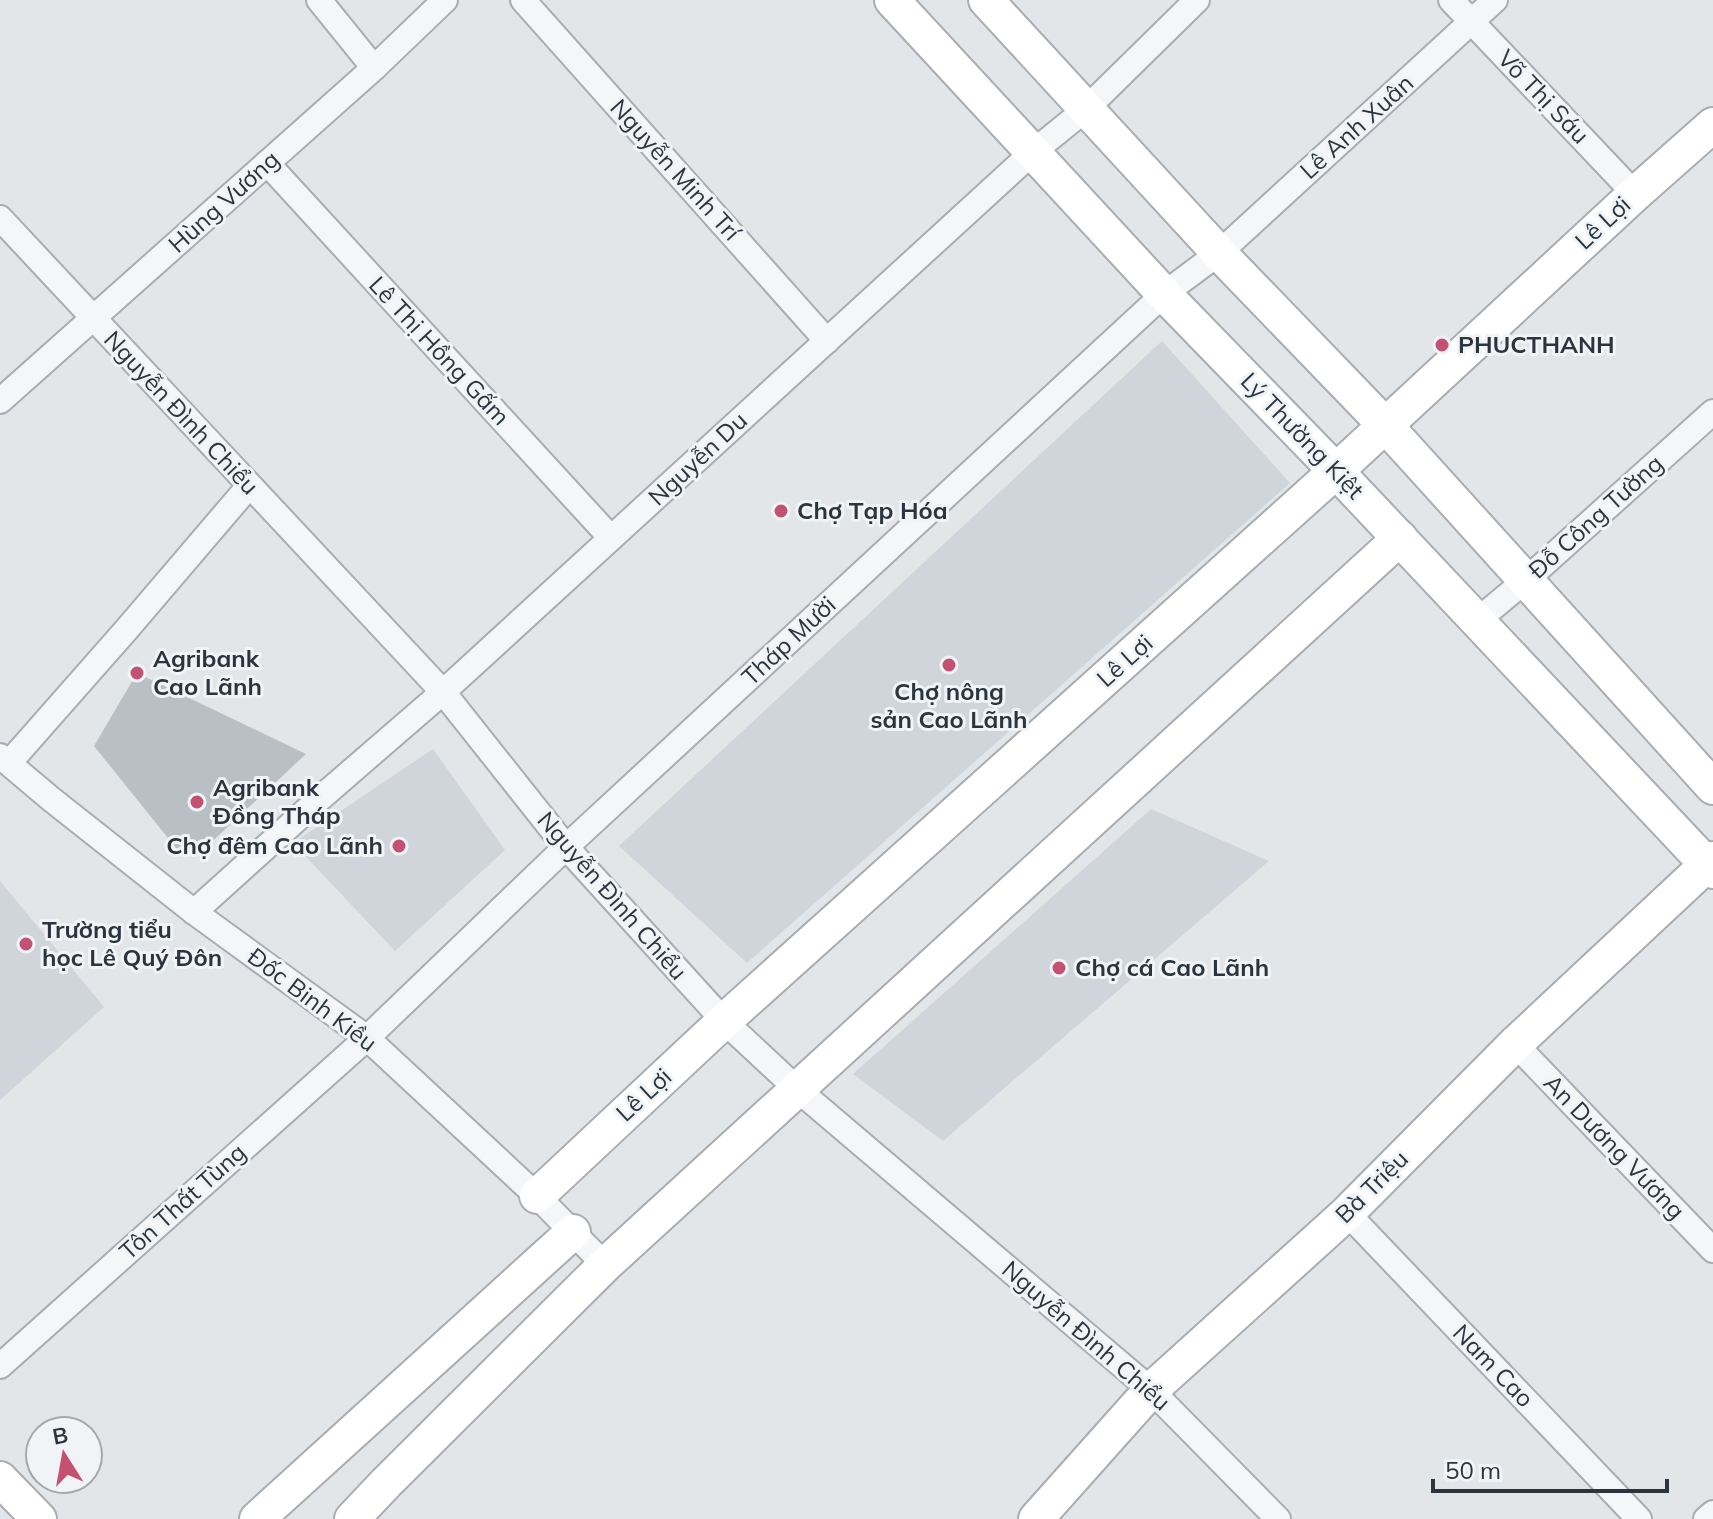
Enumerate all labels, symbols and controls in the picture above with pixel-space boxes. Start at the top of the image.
street label: Võ Thị Sáu [1492,43,1596,150]
street label: Lê Anh Xuân [1293,68,1419,185]
street label: Nguyễn Minh Trí [604,92,748,247]
street label: Hùng Vương [162,144,285,259]
street label: Lê Lợi [1568,189,1636,255]
street label: Lê Thị Hồng Gấm [363,270,516,431]
street label: Nguyễn Đình Chiểu [98,324,265,501]
place label: PHUCTHANH [1458,329,1615,359]
marker: PHUCTHANH [1433,336,1451,354]
street label: Lý Thường Kiệt [1235,366,1371,505]
street label: Nguyễn Du [642,405,753,512]
street label: Đỗ Công Tường [1522,448,1669,585]
place label: Chợ Tạp Hóa [797,495,948,525]
marker: Chợ Tạp Hóa [772,502,790,520]
street label: Tháp Mười [735,589,842,691]
street label: Lê Lợi [1090,627,1158,693]
place label: Agribank Cao Lãnh [153,643,262,701]
marker: Chợ nông sản Cao Lãnh [940,656,958,674]
marker: Agribank Cao Lãnh [128,664,146,682]
place label: Chợ nông sản Cao Lãnh [871,676,1027,734]
place label: Agribank Đồng Tháp [212,772,341,830]
marker: Agribank Đồng Tháp [188,793,206,811]
street label: Nguyễn Đình Chiểu [531,805,694,986]
place label: Chợ đêm Cao Lãnh [166,830,383,860]
marker: Chợ đêm Cao Lãnh [390,837,408,855]
place label: Trường tiểu học Lê Quý Đôn [42,914,222,972]
marker: Trường tiểu học Lê Quý Đôn [17,935,35,953]
street label: Đốc Binh Kiều [242,941,383,1058]
place label: Chợ cá Cao Lãnh [1075,952,1269,982]
marker: Chợ cá Cao Lãnh [1050,959,1068,977]
street label: Lê Lợi [609,1061,677,1127]
street label: An Dương Vương [1538,1068,1691,1225]
street label: Tôn Thất Tùng [113,1137,252,1266]
street label: Bà Triệu [1329,1144,1414,1229]
street label: Nguyễn Đình Chiểu [996,1254,1177,1417]
street label: Nam Cao [1447,1318,1541,1413]
north arrow [24,1415,104,1495]
text: B [50,1420,70,1451]
scale bar [1433,1443,1667,1493]
text: 50 m [1445,1455,1501,1485]

